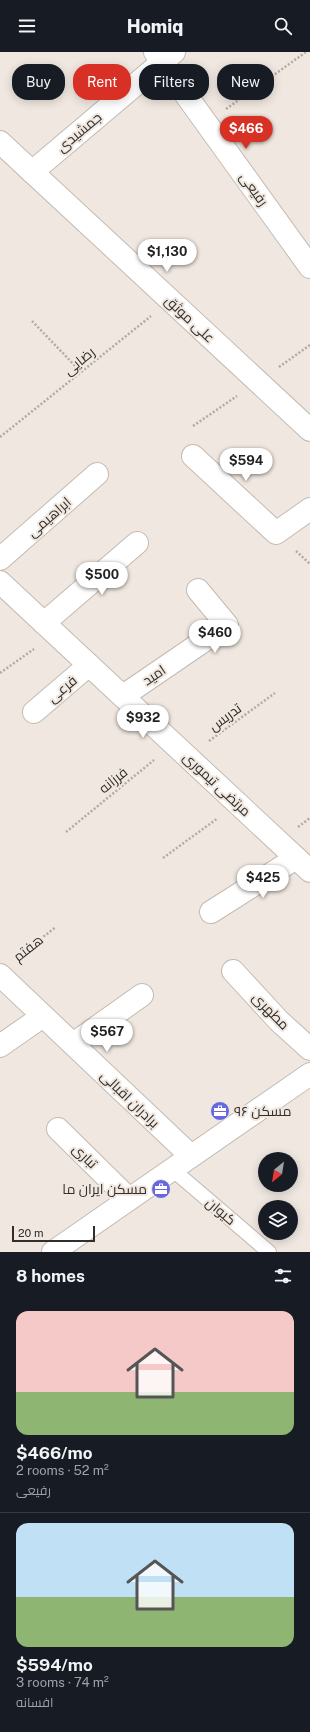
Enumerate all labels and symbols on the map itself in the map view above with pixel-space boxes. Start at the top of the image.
street label: جمشیدی [53,109,105,155]
pin: $466 [222,116,270,150]
street label: رفیعی [236,169,272,209]
pin: $1,130 [134,239,200,273]
street label: علی موثق [161,292,218,347]
street label: رضایی [60,344,98,378]
pin: $594 [222,448,270,482]
street label: ابراهیمی [24,494,74,540]
pin: $500 [78,562,126,596]
pin: $460 [191,620,239,654]
street label: امید [139,662,169,688]
street label: فرعی [44,672,80,706]
street label: تدریس [206,700,245,734]
pin: $932 [119,705,167,739]
street label: مرتضی تیموری [180,749,254,819]
street label: فرزانه [96,764,130,796]
pin: $425 [239,865,287,899]
street label: هفتم [10,931,47,966]
street label: مطهری [249,989,293,1033]
pin: $567 [83,1019,131,1053]
street label: برادران اقبالی [97,1067,163,1131]
office icon: مسکن ۹۶ [209,1100,231,1122]
place label: مسکن ۹۶ [234,1103,291,1119]
street label: تباری [69,1140,101,1172]
north arrow [258,1152,298,1192]
office icon: مسکن ایران ما [150,1178,172,1200]
place label: مسکن ایران ما [62,1181,147,1197]
street label: کیوان [203,1194,239,1228]
scale bar [12,1224,95,1243]

